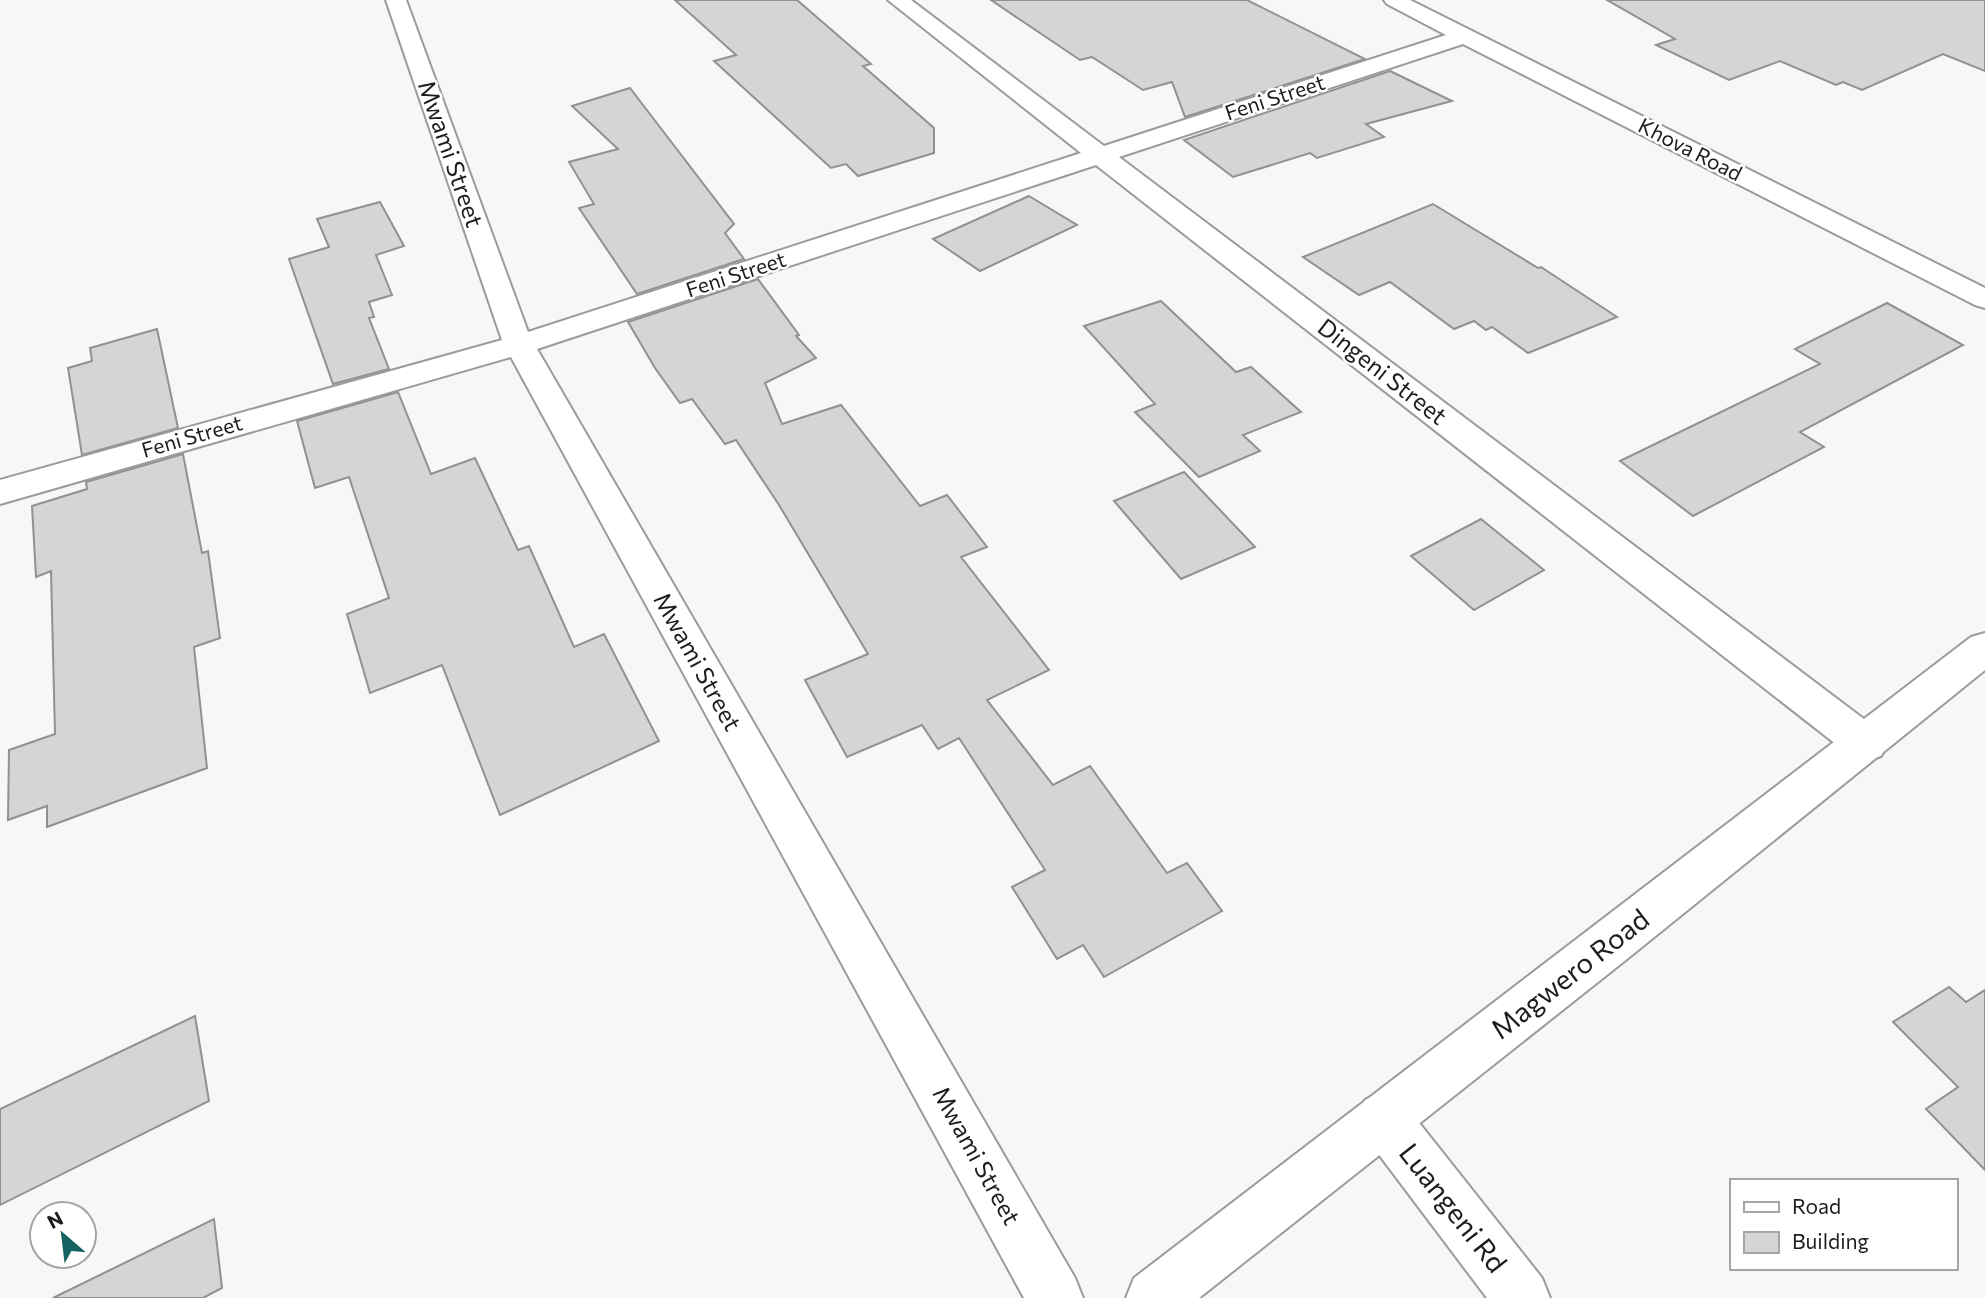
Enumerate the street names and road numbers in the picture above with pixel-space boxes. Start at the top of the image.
street label: Feni Street [1221,69,1328,124]
street label: Mwami Street [413,76,490,231]
street label: Khova Road [1635,112,1747,185]
street label: Feni Street [682,246,789,301]
street label: Dingeni Street [1313,312,1453,430]
street label: Feni Street [138,409,245,462]
street label: Mwami Street [648,587,748,735]
street label: Magwero Road [1484,901,1655,1045]
street label: Mwami Street [927,1081,1027,1229]
street label: Luangeni Rd [1393,1136,1515,1279]

